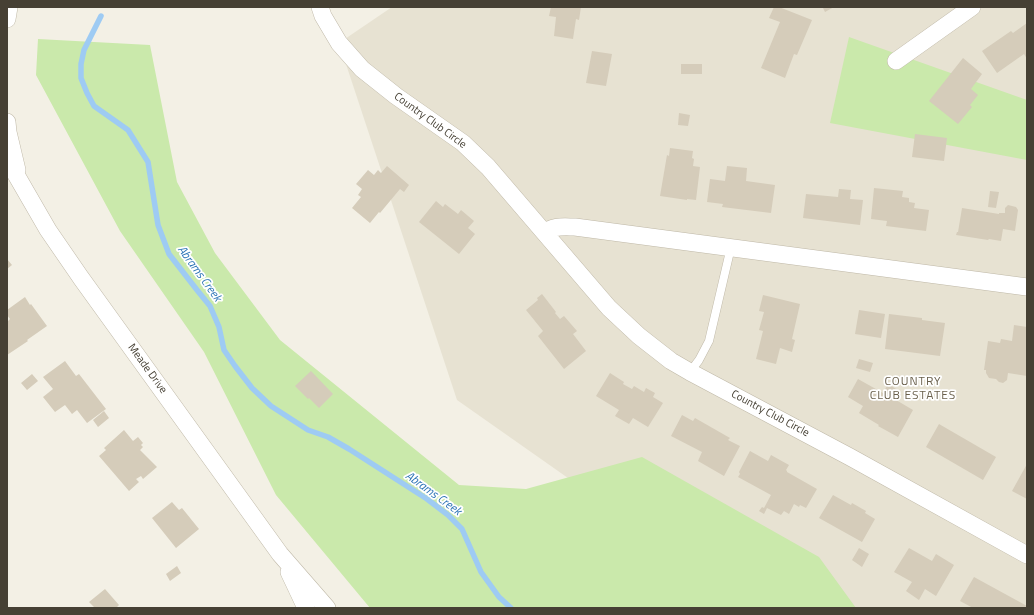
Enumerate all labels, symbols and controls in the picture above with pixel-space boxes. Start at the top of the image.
street label: Country Club Circle [391,90,469,152]
water label: Abrams Creek [174,243,224,305]
street label: Meade Drive [125,342,169,396]
district label: COUNTRY CLUB ESTATES [870,375,956,403]
street label: Country Club Circle [729,388,811,440]
water label: Abrams Creek [402,469,464,519]

